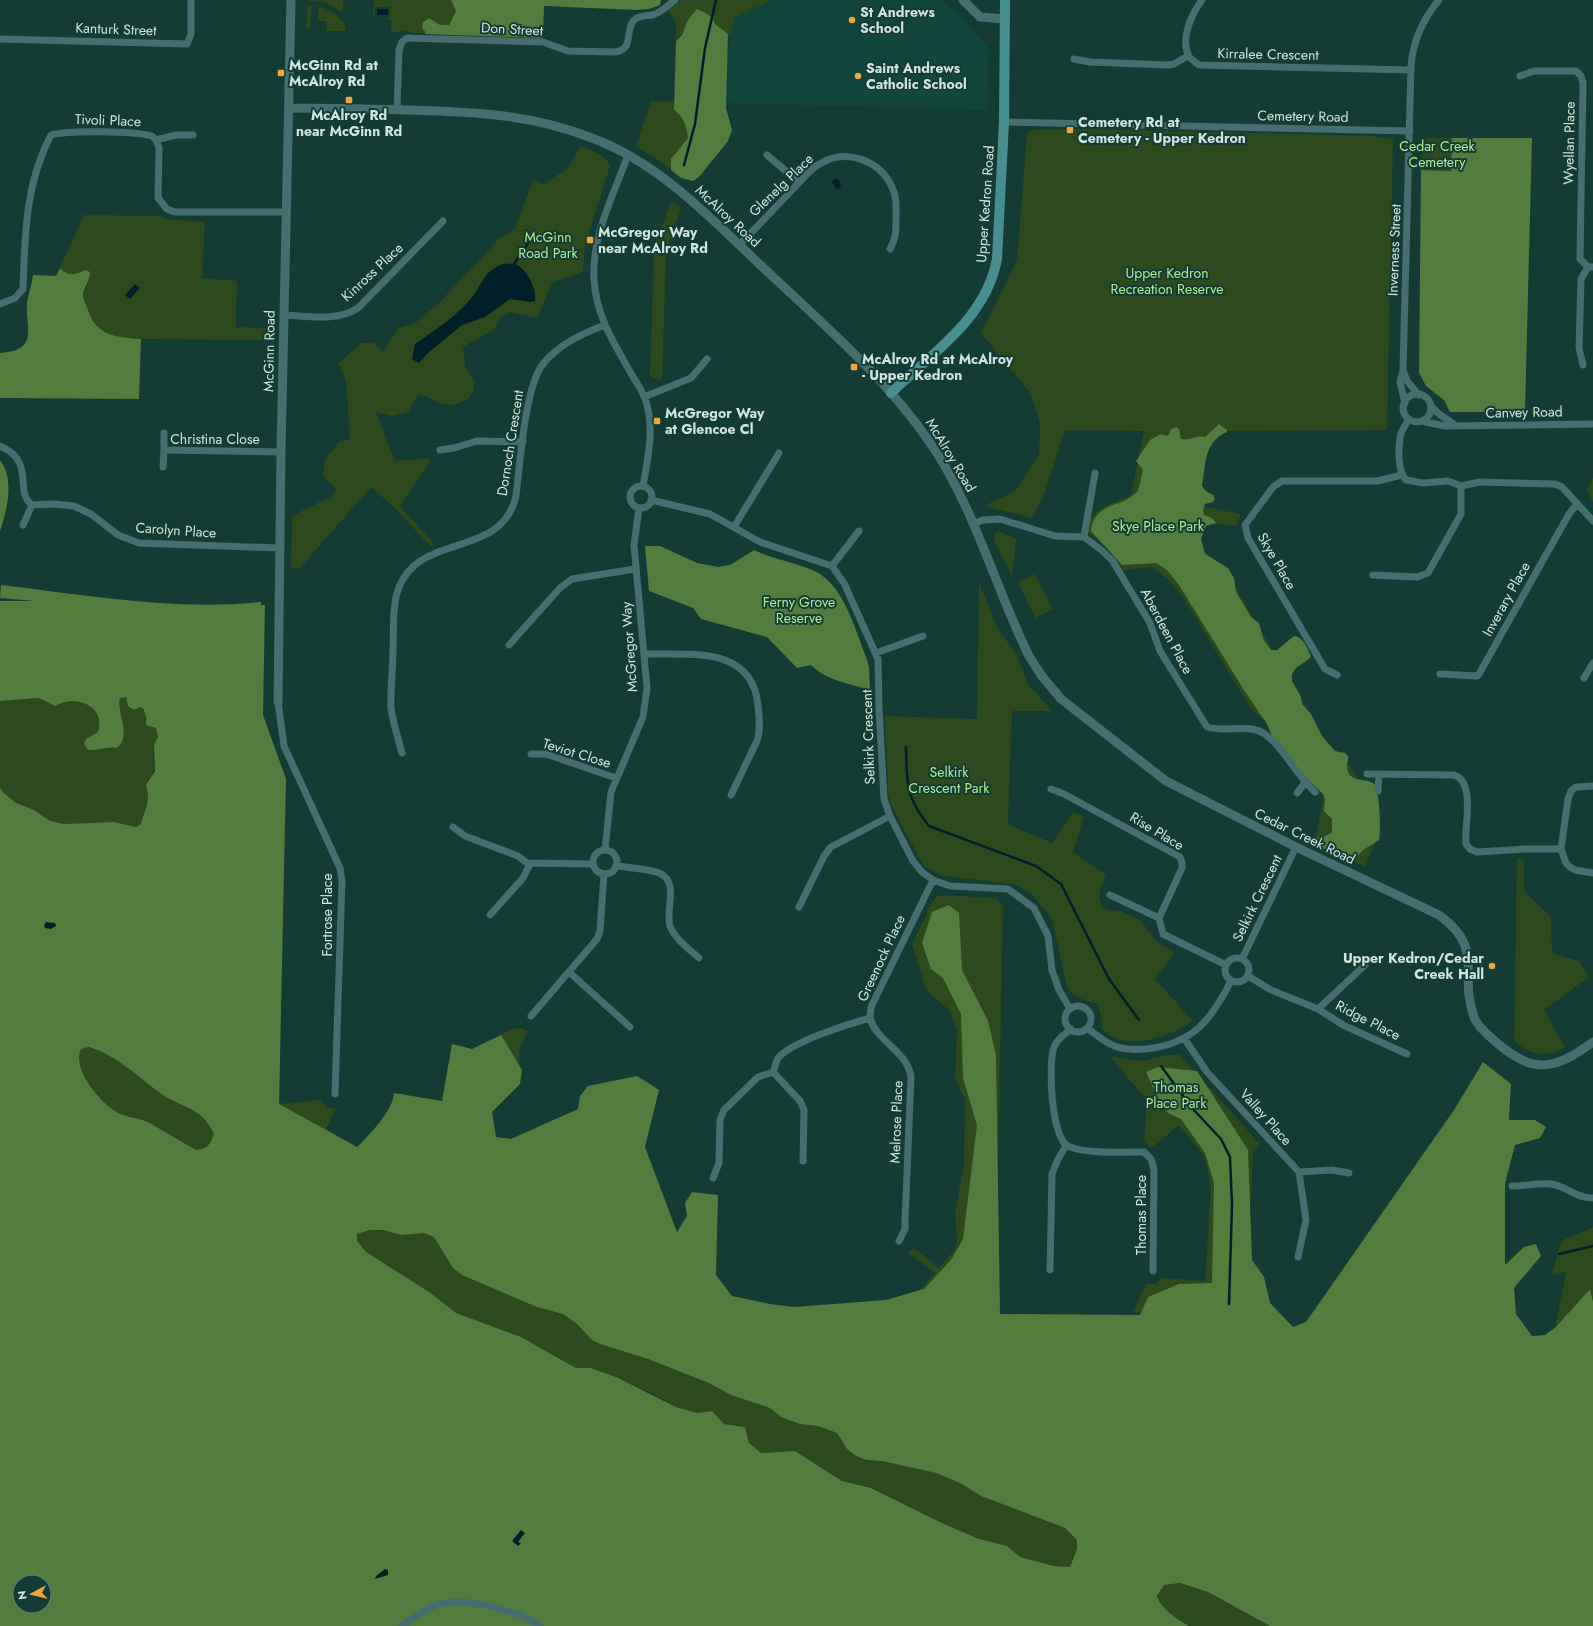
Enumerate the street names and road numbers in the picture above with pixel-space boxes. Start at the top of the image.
street label: Don Street [480,17,544,41]
street label: Kanturk Street [75,18,158,40]
street label: Kirralee Crescent [1217,43,1319,65]
street label: Wyellan Place [1558,101,1580,185]
street label: Cemetery Road [1257,105,1349,127]
street label: Tivoli Place [74,109,142,131]
street label: Upper Kedron Road [971,145,999,263]
street label: Glenelg Place [744,149,818,221]
street label: McAlroy Road [691,180,765,252]
street label: Inverness Street [1382,203,1406,296]
street label: Kinross Place [337,238,407,306]
street label: McGinn Road [258,310,280,392]
street label: Dornoch Crescent [492,388,528,497]
street label: Canvey Road [1485,401,1563,423]
street label: McAlroy Road [921,414,981,496]
street label: Christina Close [170,429,260,449]
street label: Carolyn Place [135,517,217,543]
street label: Skye Place [1253,529,1301,593]
street label: Inverary Place [1477,558,1535,640]
street label: Aberdeen Place [1136,584,1198,678]
street label: McGregor Way [616,600,642,693]
street label: Selkirk Crescent [856,689,880,785]
street label: Teviot Close [540,733,614,773]
street label: Cedar Creek Road [1251,803,1359,869]
street label: Rise Place [1126,807,1188,855]
street label: Selkirk Crescent [1227,850,1287,945]
street label: Fortrose Place [317,873,337,957]
street label: Greenock Place [852,911,910,1005]
street label: Ridge Place [1332,995,1404,1045]
street label: Melrose Place [885,1080,907,1164]
street label: Valley Place [1235,1084,1297,1150]
street label: Thomas Place [1131,1175,1151,1255]

